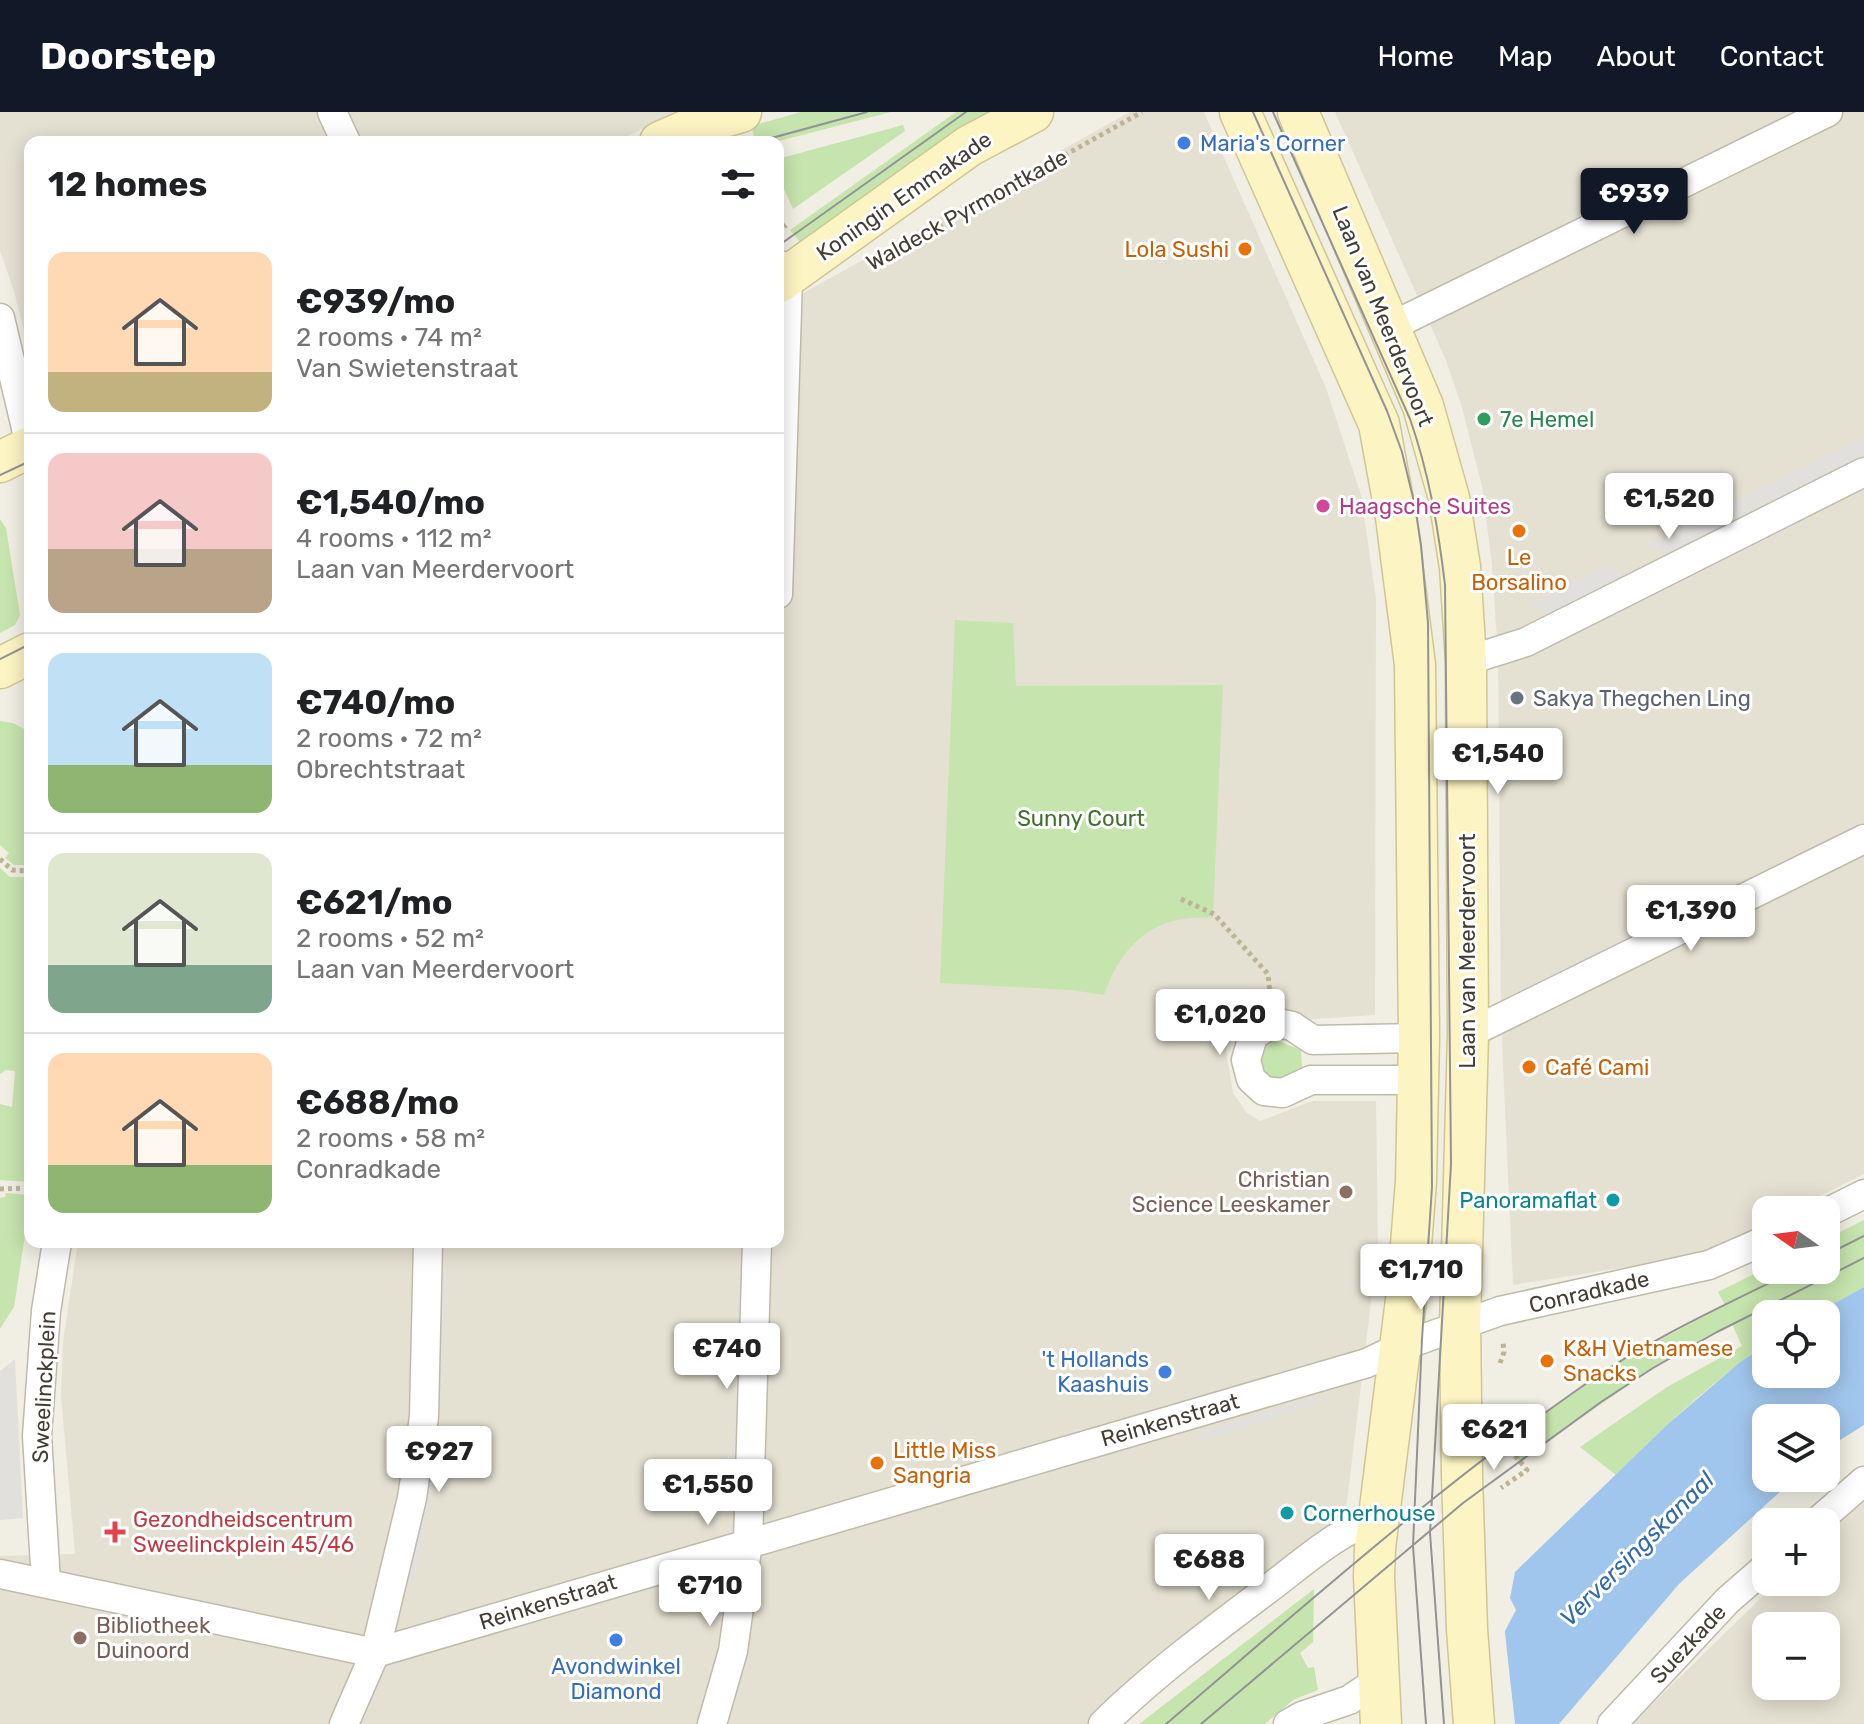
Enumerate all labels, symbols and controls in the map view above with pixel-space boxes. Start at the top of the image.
text: Doorstep [40,33,216,79]
text: Home [1377,40,1454,73]
text: Map [1498,40,1552,73]
text: About [1596,40,1676,73]
text: Contact [1720,40,1824,73]
street label: Koningin Emmakade [811,125,997,267]
place label: Maria's Corner [1200,130,1346,157]
marker: Maria's Corner [1175,134,1193,152]
street label: Waldeck Pyrmontkade [862,143,1072,277]
icon: filters [716,162,760,206]
text: 12 homes [48,164,207,205]
pin: €939 [1587,168,1681,236]
text: €939 [1599,178,1669,209]
street label: Laan van Meerdervoort [1326,202,1440,431]
place label: Lola Sushi [1124,236,1229,263]
marker: Lola Sushi [1236,240,1254,258]
text: €939/mo [296,281,455,322]
icon: home [112,284,208,380]
text: 2 rooms · 74 m² [296,322,482,353]
text: Van Swietenstraat [296,353,518,384]
place label: 7e Hemel [1500,406,1594,433]
marker: 7e Hemel [1475,410,1493,428]
pin: €1,520 [1604,473,1734,541]
text: €1,540/mo [296,482,485,523]
text: €1,520 [1623,483,1715,514]
icon: home [112,485,208,581]
place label: Haagsche Suites [1339,493,1511,520]
marker: Haagsche Suites [1314,497,1332,515]
marker: Le Borsalino [1510,522,1528,540]
text: 4 rooms · 112 m² [296,523,492,554]
place label: Le Borsalino [1471,544,1567,596]
text: Laan van Meerdervoort [296,554,574,585]
text: €740/mo [296,682,455,723]
icon: home [112,685,208,781]
place label: Sakya Thegchen Ling [1533,685,1751,712]
marker: Sakya Thegchen Ling [1508,689,1526,707]
text: 2 rooms · 72 m² [296,723,482,754]
pin: €1,540 [1433,728,1563,796]
text: €1,540 [1452,738,1544,769]
text: Obrechtstraat [296,754,465,785]
park label: Sunny Court [1017,805,1145,832]
street label: Laan van Meerdervoort [1454,833,1481,1069]
text: €621/mo [296,882,452,923]
icon: home [112,885,208,981]
pin: €1,390 [1626,885,1756,953]
text: €1,390 [1645,895,1737,926]
text: 2 rooms · 52 m² [296,923,484,954]
text: Laan van Meerdervoort [296,954,574,985]
pin: €1,020 [1155,989,1285,1057]
text: €1,020 [1174,999,1266,1030]
place label: Café Cami [1545,1054,1649,1081]
marker: Café Cami [1520,1058,1538,1076]
text: €688/mo [296,1082,459,1123]
icon: home [112,1085,208,1181]
text: 2 rooms · 58 m² [296,1123,485,1154]
text: Conradkade [296,1154,441,1185]
place label: Christian Science Leeskamer [1132,1166,1331,1218]
marker: Christian Science Leeskamer [1337,1183,1355,1201]
place label: Panoramaflat [1459,1187,1597,1214]
marker: Panoramaflat [1604,1191,1622,1209]
north arrow [1752,1196,1840,1284]
map controls [1752,1196,1840,1700]
pin: €1,710 [1356,1244,1486,1312]
text: €1,710 [1378,1254,1464,1285]
street label: Conradkade [1526,1265,1652,1319]
button: locate [1752,1300,1840,1388]
street label: Sweelinckplein [27,1310,61,1464]
pin: €740 [680,1323,774,1391]
text: €740 [692,1333,762,1364]
place label: K&H Vietnamese Snacks [1563,1335,1733,1387]
place label: 't Hollands Kaashuis [1041,1346,1149,1398]
marker: K&H Vietnamese Snacks [1538,1352,1556,1370]
marker: 't Hollands Kaashuis [1156,1363,1174,1381]
street label: Reinkenstraat [1098,1387,1243,1453]
pin: €621 [1447,1404,1541,1472]
button: layers [1752,1404,1840,1492]
text: €621 [1460,1414,1528,1445]
pin: €927 [392,1426,486,1494]
text: €927 [405,1436,473,1467]
place label: Little Miss Sangria [893,1437,996,1489]
marker: Little Miss Sangria [868,1454,886,1472]
pin: €1,550 [643,1459,773,1527]
water label: Verversingskanaal [1554,1465,1721,1632]
text: €1,550 [662,1469,754,1500]
place label: Cornerhouse [1303,1500,1435,1527]
marker: Cornerhouse [1278,1504,1296,1522]
place label: Gezondheidscentrum Sweelinckplein 45/46 [133,1506,354,1558]
button: + [1752,1508,1840,1596]
marker: Gezondheidscentrum Sweelinckplein 45/46 [104,1521,126,1543]
pin: €688 [1162,1534,1256,1602]
text: €688 [1173,1544,1245,1575]
pin: €710 [663,1560,757,1628]
street label: Reinkenstraat [476,1568,620,1636]
text: €710 [677,1570,743,1601]
street label: Suezkade [1644,1599,1732,1689]
place label: Bibliotheek Duinoord [96,1612,211,1664]
button: − [1752,1612,1840,1700]
marker: Bibliotheek Duinoord [71,1629,89,1647]
marker: Avondwinkel Diamond [607,1631,625,1649]
place label: Avondwinkel Diamond [551,1653,681,1705]

